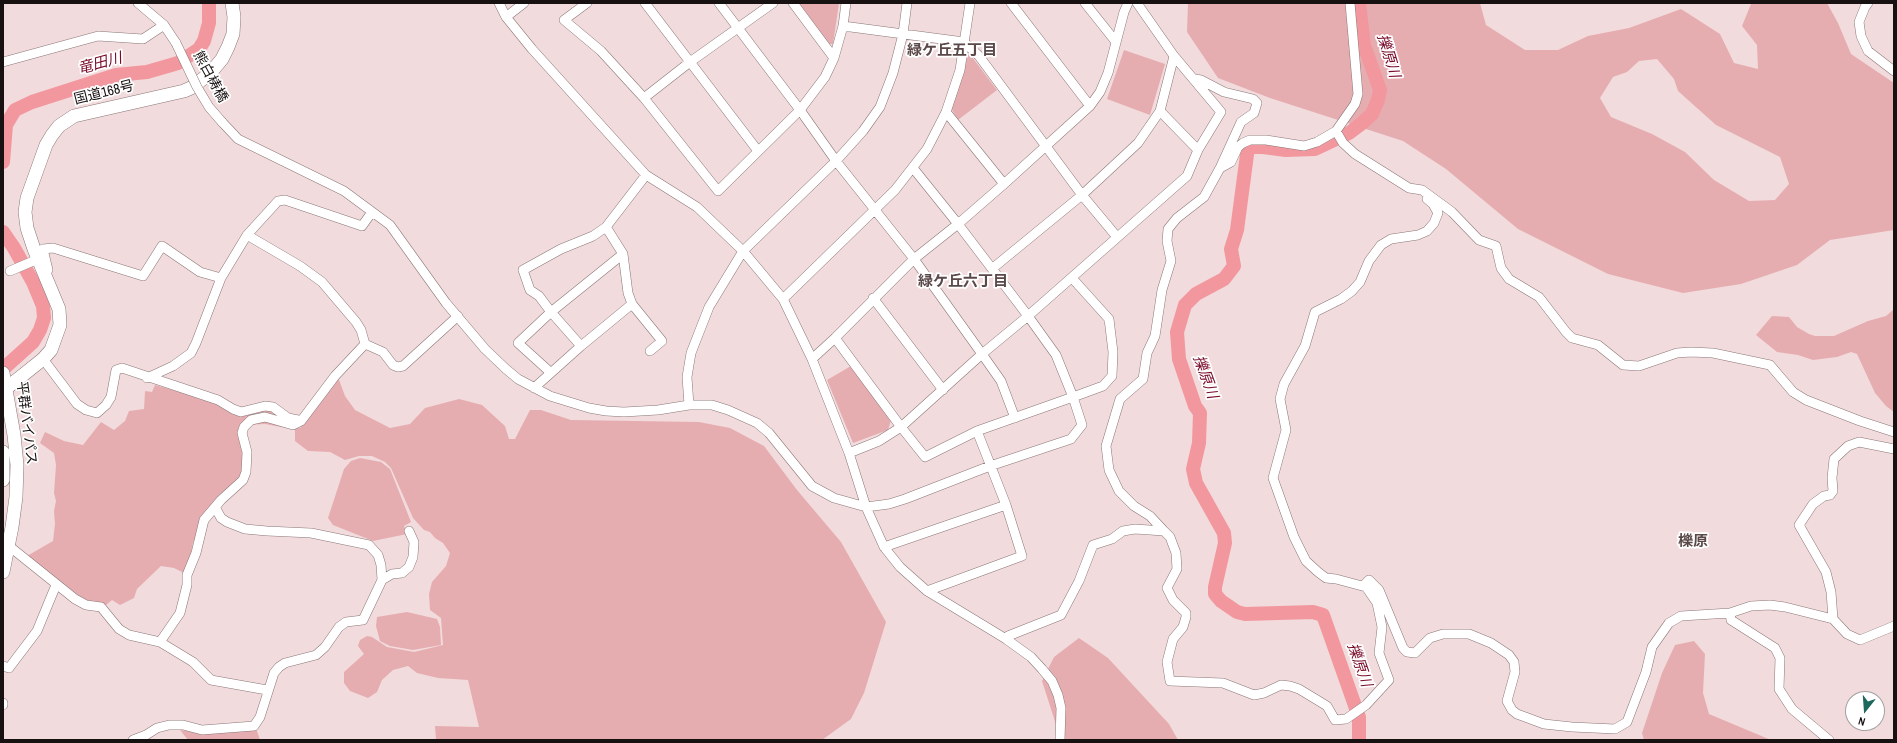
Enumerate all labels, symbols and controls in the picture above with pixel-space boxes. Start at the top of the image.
water label: 擽原川 [1373,32,1403,80]
district label: 緑ケ丘五丁目 [907,42,997,60]
street label: 熊白梼橋 [189,48,231,106]
water label: 竜田川 [76,49,124,79]
street label: 国道168号 [72,77,136,109]
district label: 緑ケ丘六丁目 [918,273,1008,291]
water label: 擽原川 [1189,353,1221,401]
street label: 平群バイパス [13,380,39,466]
district label: 櫟原 [1678,533,1708,551]
water label: 擽原川 [1343,641,1375,689]
north arrow [1845,691,1885,731]
text: N [1857,714,1867,729]

